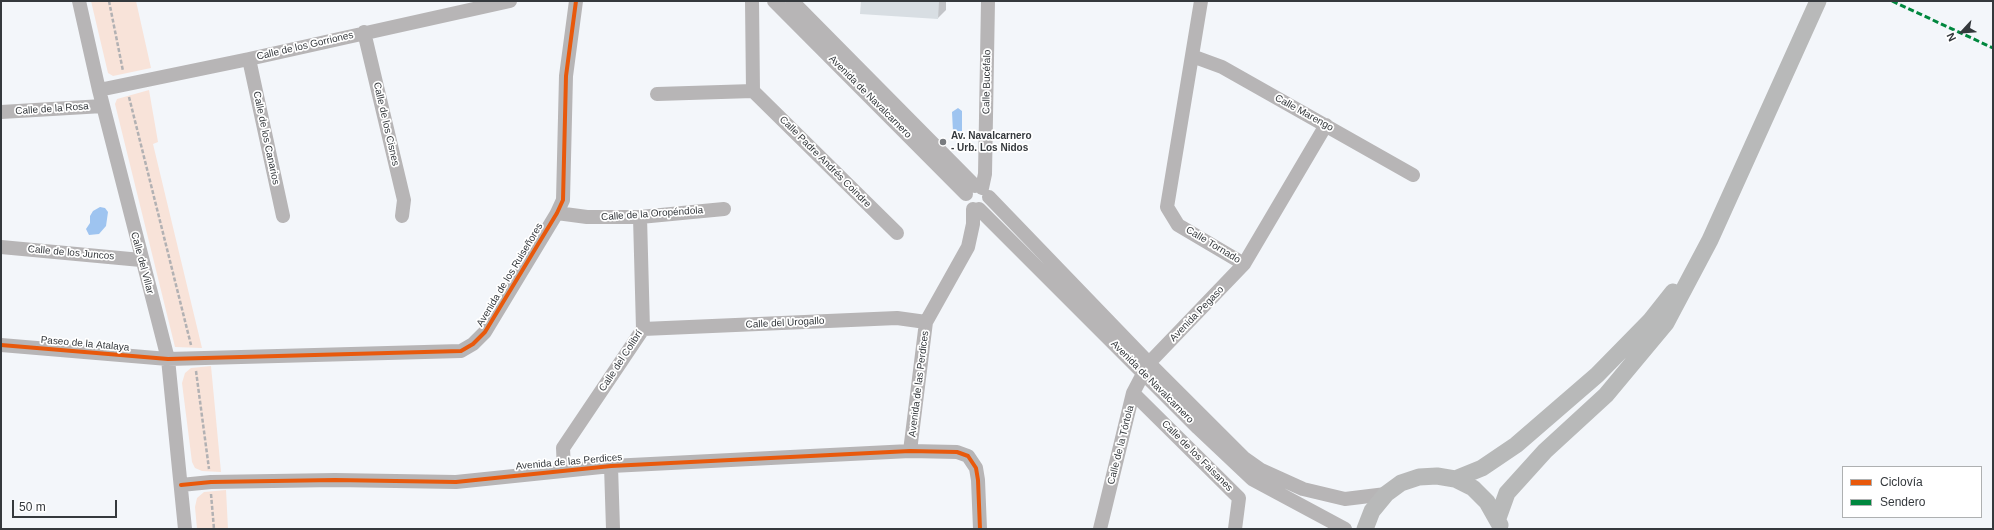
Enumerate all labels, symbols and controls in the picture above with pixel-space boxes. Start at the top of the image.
north arrow [1942,12,1982,52]
street label: Calle de los Gorriones [255,29,355,63]
text: N [1944,31,1958,43]
street label: Calle Bucéfalo [980,50,994,114]
street label: Avenida de Navalcarnero [826,53,914,141]
street label: Calle de los Cisnes [371,81,401,167]
street label: Calle de los Canarios [250,90,282,186]
street label: Calle Marengo [1273,92,1335,134]
street label: Calle de la Rosa [15,100,89,118]
street label: Calle Padre Andrés Coindre [777,114,873,210]
place label: Av. Navalcarnero - Urb. Los Nidos [951,130,1032,154]
marker: Av. Navalcarnero - Urb. Los Nidos [938,137,948,147]
street label: Calle de la Oropéndola [601,204,703,224]
street label: Avenida de los Ruiseñores [474,221,546,329]
street label: Calle Tornado [1183,224,1243,266]
street label: Calle del Villar [128,231,156,295]
street label: Calle de los Juncos [27,243,115,263]
street label: Avenida Pegaso [1167,284,1227,344]
street label: Calle del Urogallo [745,315,825,331]
street label: Calle del Colibrí [597,328,645,394]
street label: Avenida de las Perdices [907,330,931,438]
street label: Paseo de la Atalaya [40,334,130,354]
street label: Avenida de Navalcarnero [1108,338,1196,426]
street label: Calle de la Tórtola [1105,404,1137,486]
street label: Calle de los Faisanes [1159,418,1235,494]
street label: Avenida de las Perdices [515,451,623,473]
legend [1842,466,1982,518]
text: Ciclovía [1880,475,1923,489]
scale bar [14,492,119,518]
text: Sendero [1880,495,1925,509]
text: 50 m [19,500,46,514]

